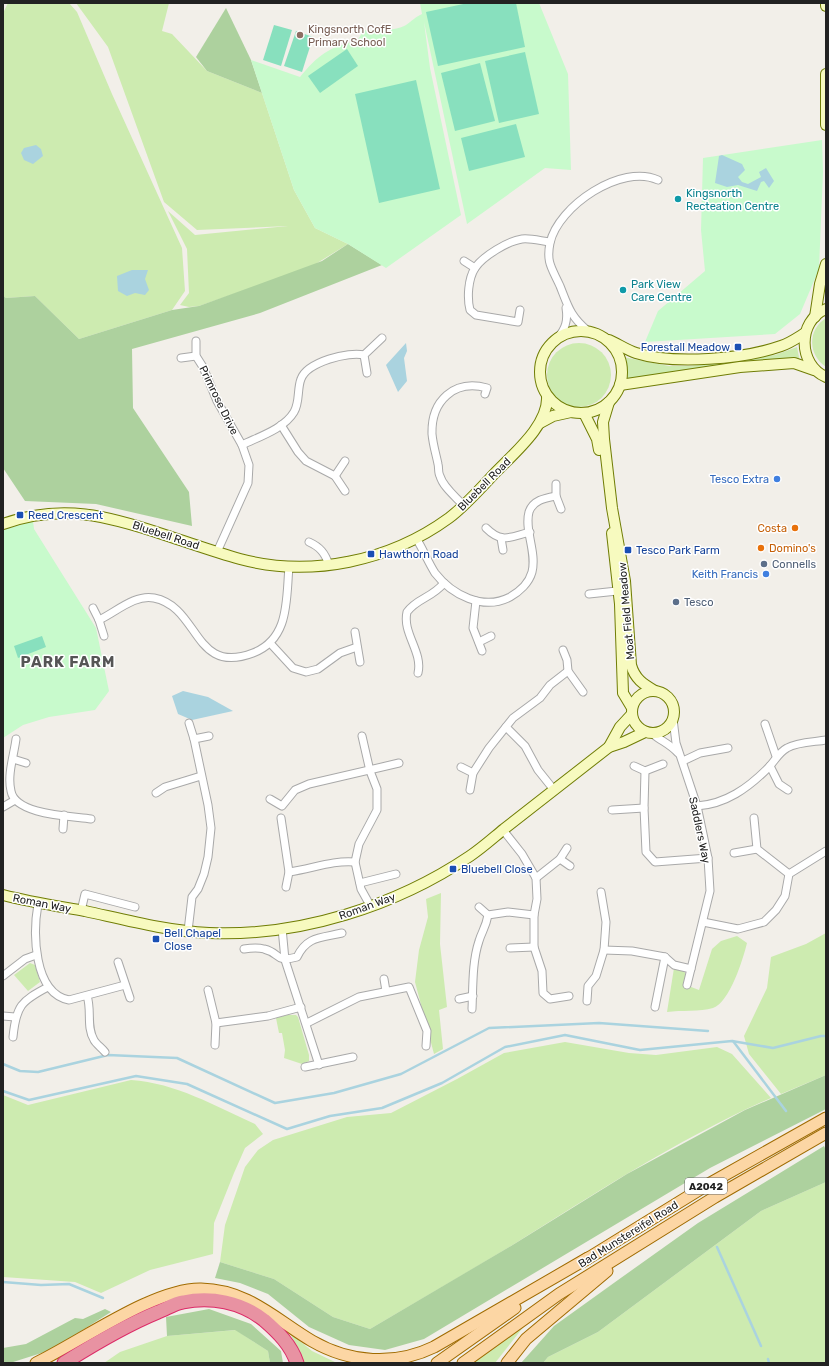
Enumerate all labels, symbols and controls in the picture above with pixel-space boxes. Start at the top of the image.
place label: Kingsnorth CofE Primary School [308,23,392,49]
marker: Kingsnorth CofE Primary School [295,30,305,40]
place label: Kingsnorth Recteation Centre [686,187,779,213]
marker: Kingsnorth Recteation Centre [673,194,683,204]
place label: Park View Care Centre [631,278,692,304]
marker: Park View Care Centre [618,285,628,295]
place label: Forestall Meadow [641,341,730,354]
marker: Forestall Meadow [733,342,743,352]
street label: Primrose Drive [196,364,241,437]
street label: Bluebell Road [455,455,514,514]
place label: Tesco Extra [710,473,769,486]
marker: Tesco Extra [772,474,782,484]
place label: Reed Crescent [28,509,104,522]
marker: Reed Crescent [15,510,25,520]
street label: Bluebell Road [131,519,201,552]
place label: Costa [757,522,787,535]
marker: Costa [790,523,800,533]
place label: Domino's [769,542,816,555]
marker: Domino's [756,543,766,553]
place label: Tesco Park Farm [636,544,720,557]
marker: Tesco Park Farm [623,545,633,555]
place label: Hawthorn Road [379,548,459,561]
marker: Hawthorn Road [366,549,376,559]
place label: Connells [772,558,816,571]
marker: Connells [759,559,769,569]
street label: Moat Field Meadow [616,562,637,660]
place label: Keith Francis [692,568,758,581]
marker: Keith Francis [761,569,771,579]
place label: Tesco [684,596,713,609]
marker: Tesco [671,597,681,607]
district label: PARK FARM [21,653,115,671]
street label: Saddlers Way [686,796,713,865]
place label: Bluebell Close [461,863,533,876]
marker: Bluebell Close [448,864,458,874]
street label: Roman Way [337,890,397,923]
street label: Roman Way [12,891,72,916]
place label: Bell Chapel Close [164,927,221,953]
marker: Bell Chapel Close [151,934,161,944]
road number: A2042 [685,1178,727,1194]
street label: Bad Munstereifel Road [576,1198,681,1271]

